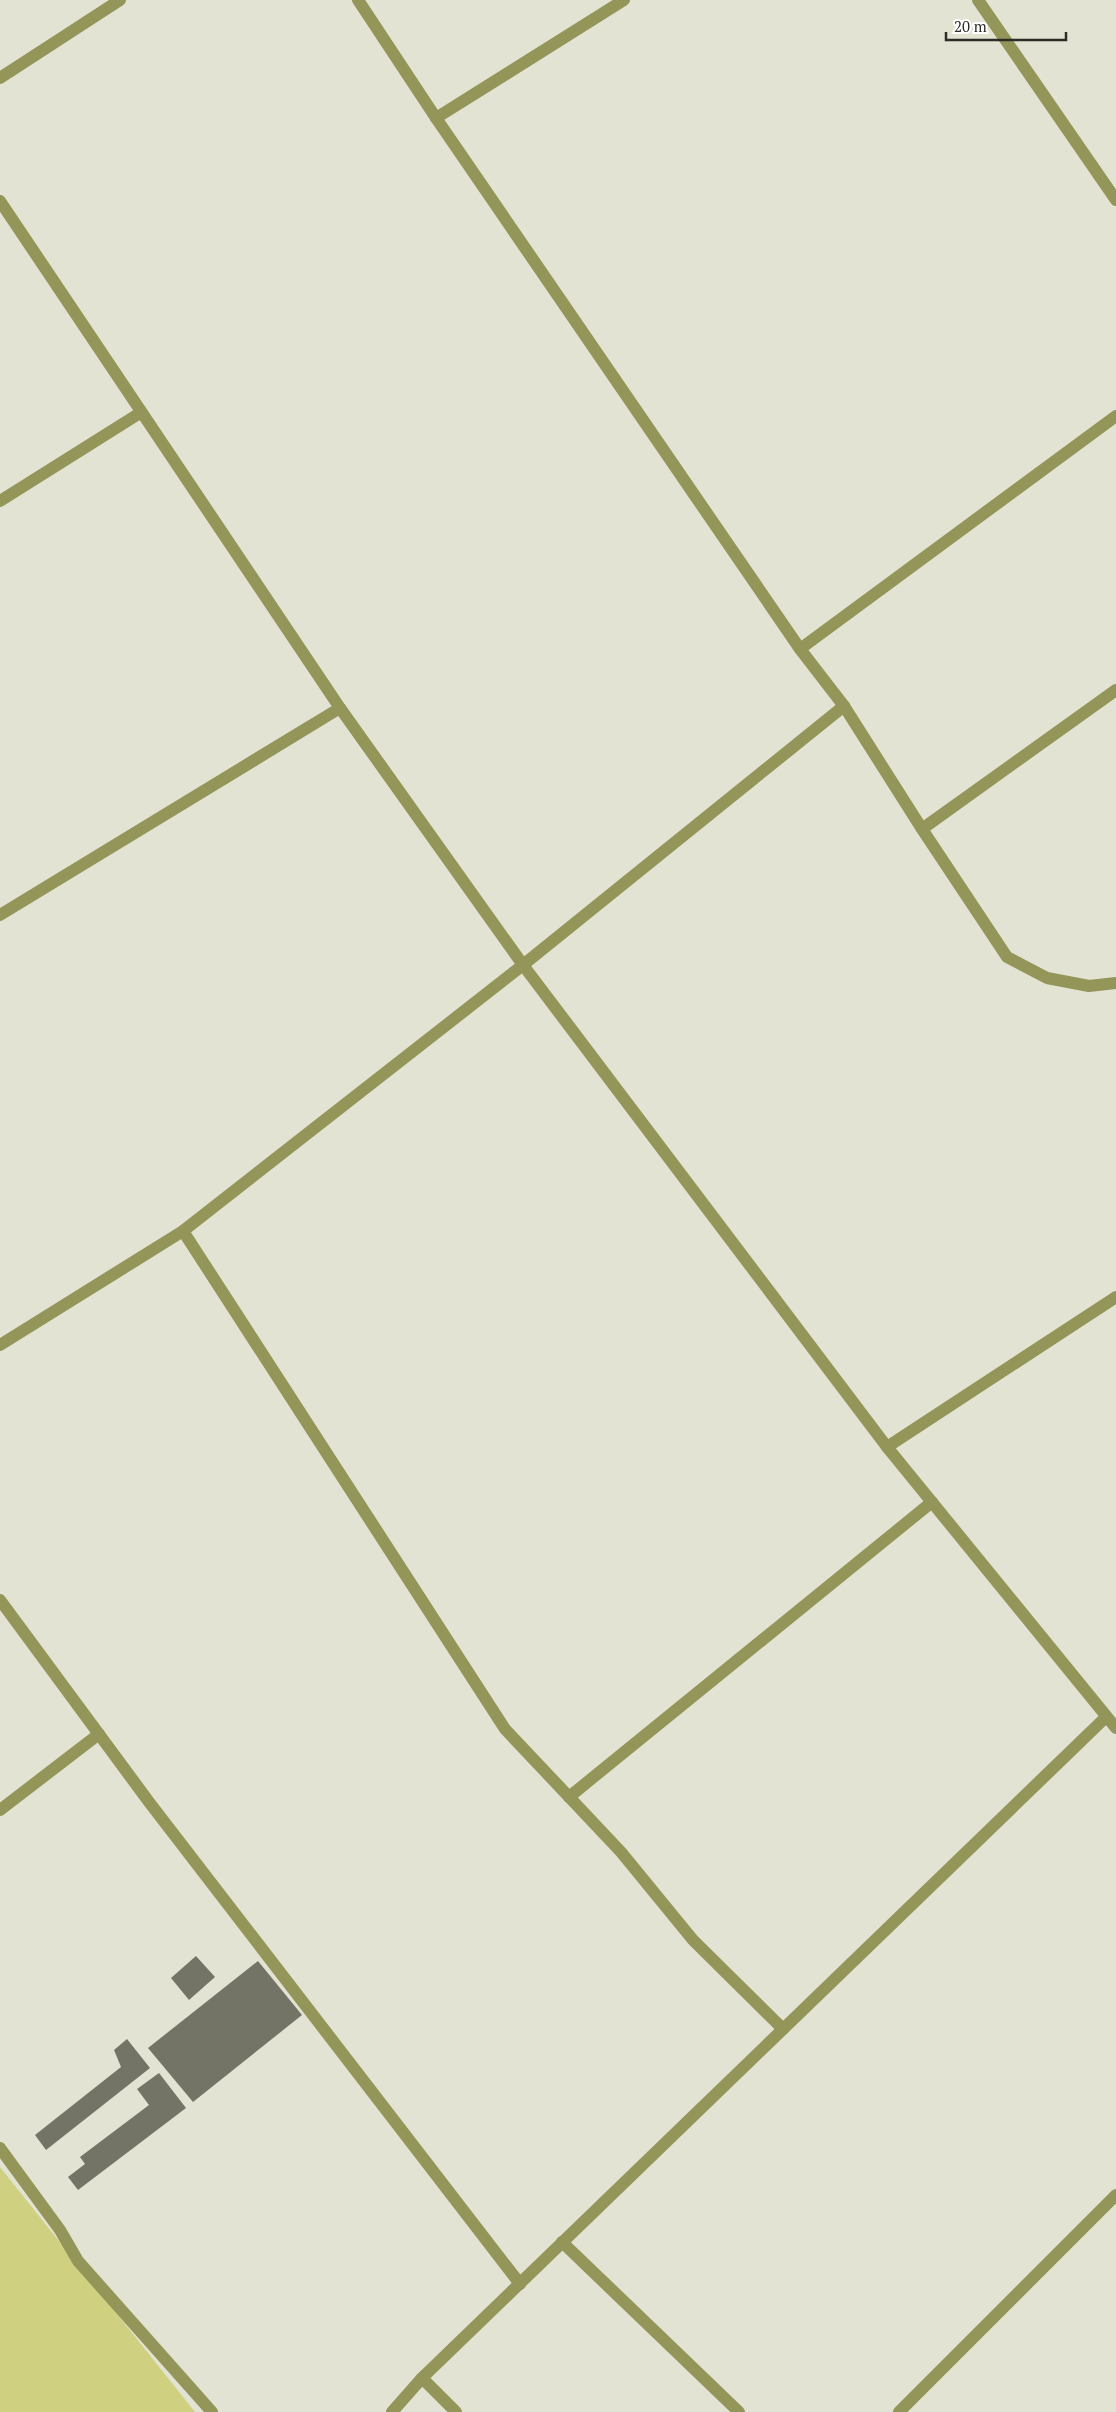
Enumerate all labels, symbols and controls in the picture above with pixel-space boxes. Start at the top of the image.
scale bar [946,10,1066,42]
text: 20 m [954,16,987,36]

